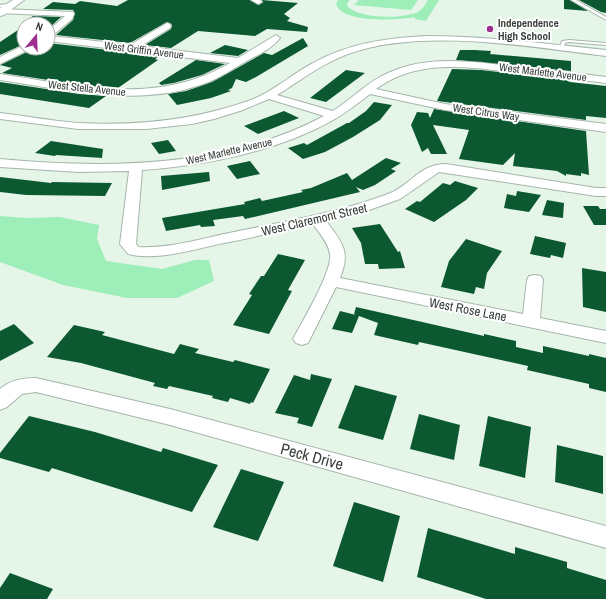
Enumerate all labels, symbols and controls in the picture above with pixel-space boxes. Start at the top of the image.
north arrow [16,16,56,56]
place label: Independence High School [498,16,559,43]
text: N [34,19,45,34]
marker: Independence High School [485,24,495,34]
street label: West Griffin Avenue [103,38,185,62]
street label: West Marlette Avenue [499,60,587,84]
street label: West Stella Avenue [48,77,126,99]
street label: West Citrus Way [452,100,521,124]
street label: West Marlette Avenue [185,134,273,168]
street label: West Claremont Street [260,199,369,240]
street label: West Rose Lane [428,294,508,325]
street label: Peck Drive [278,437,346,475]

